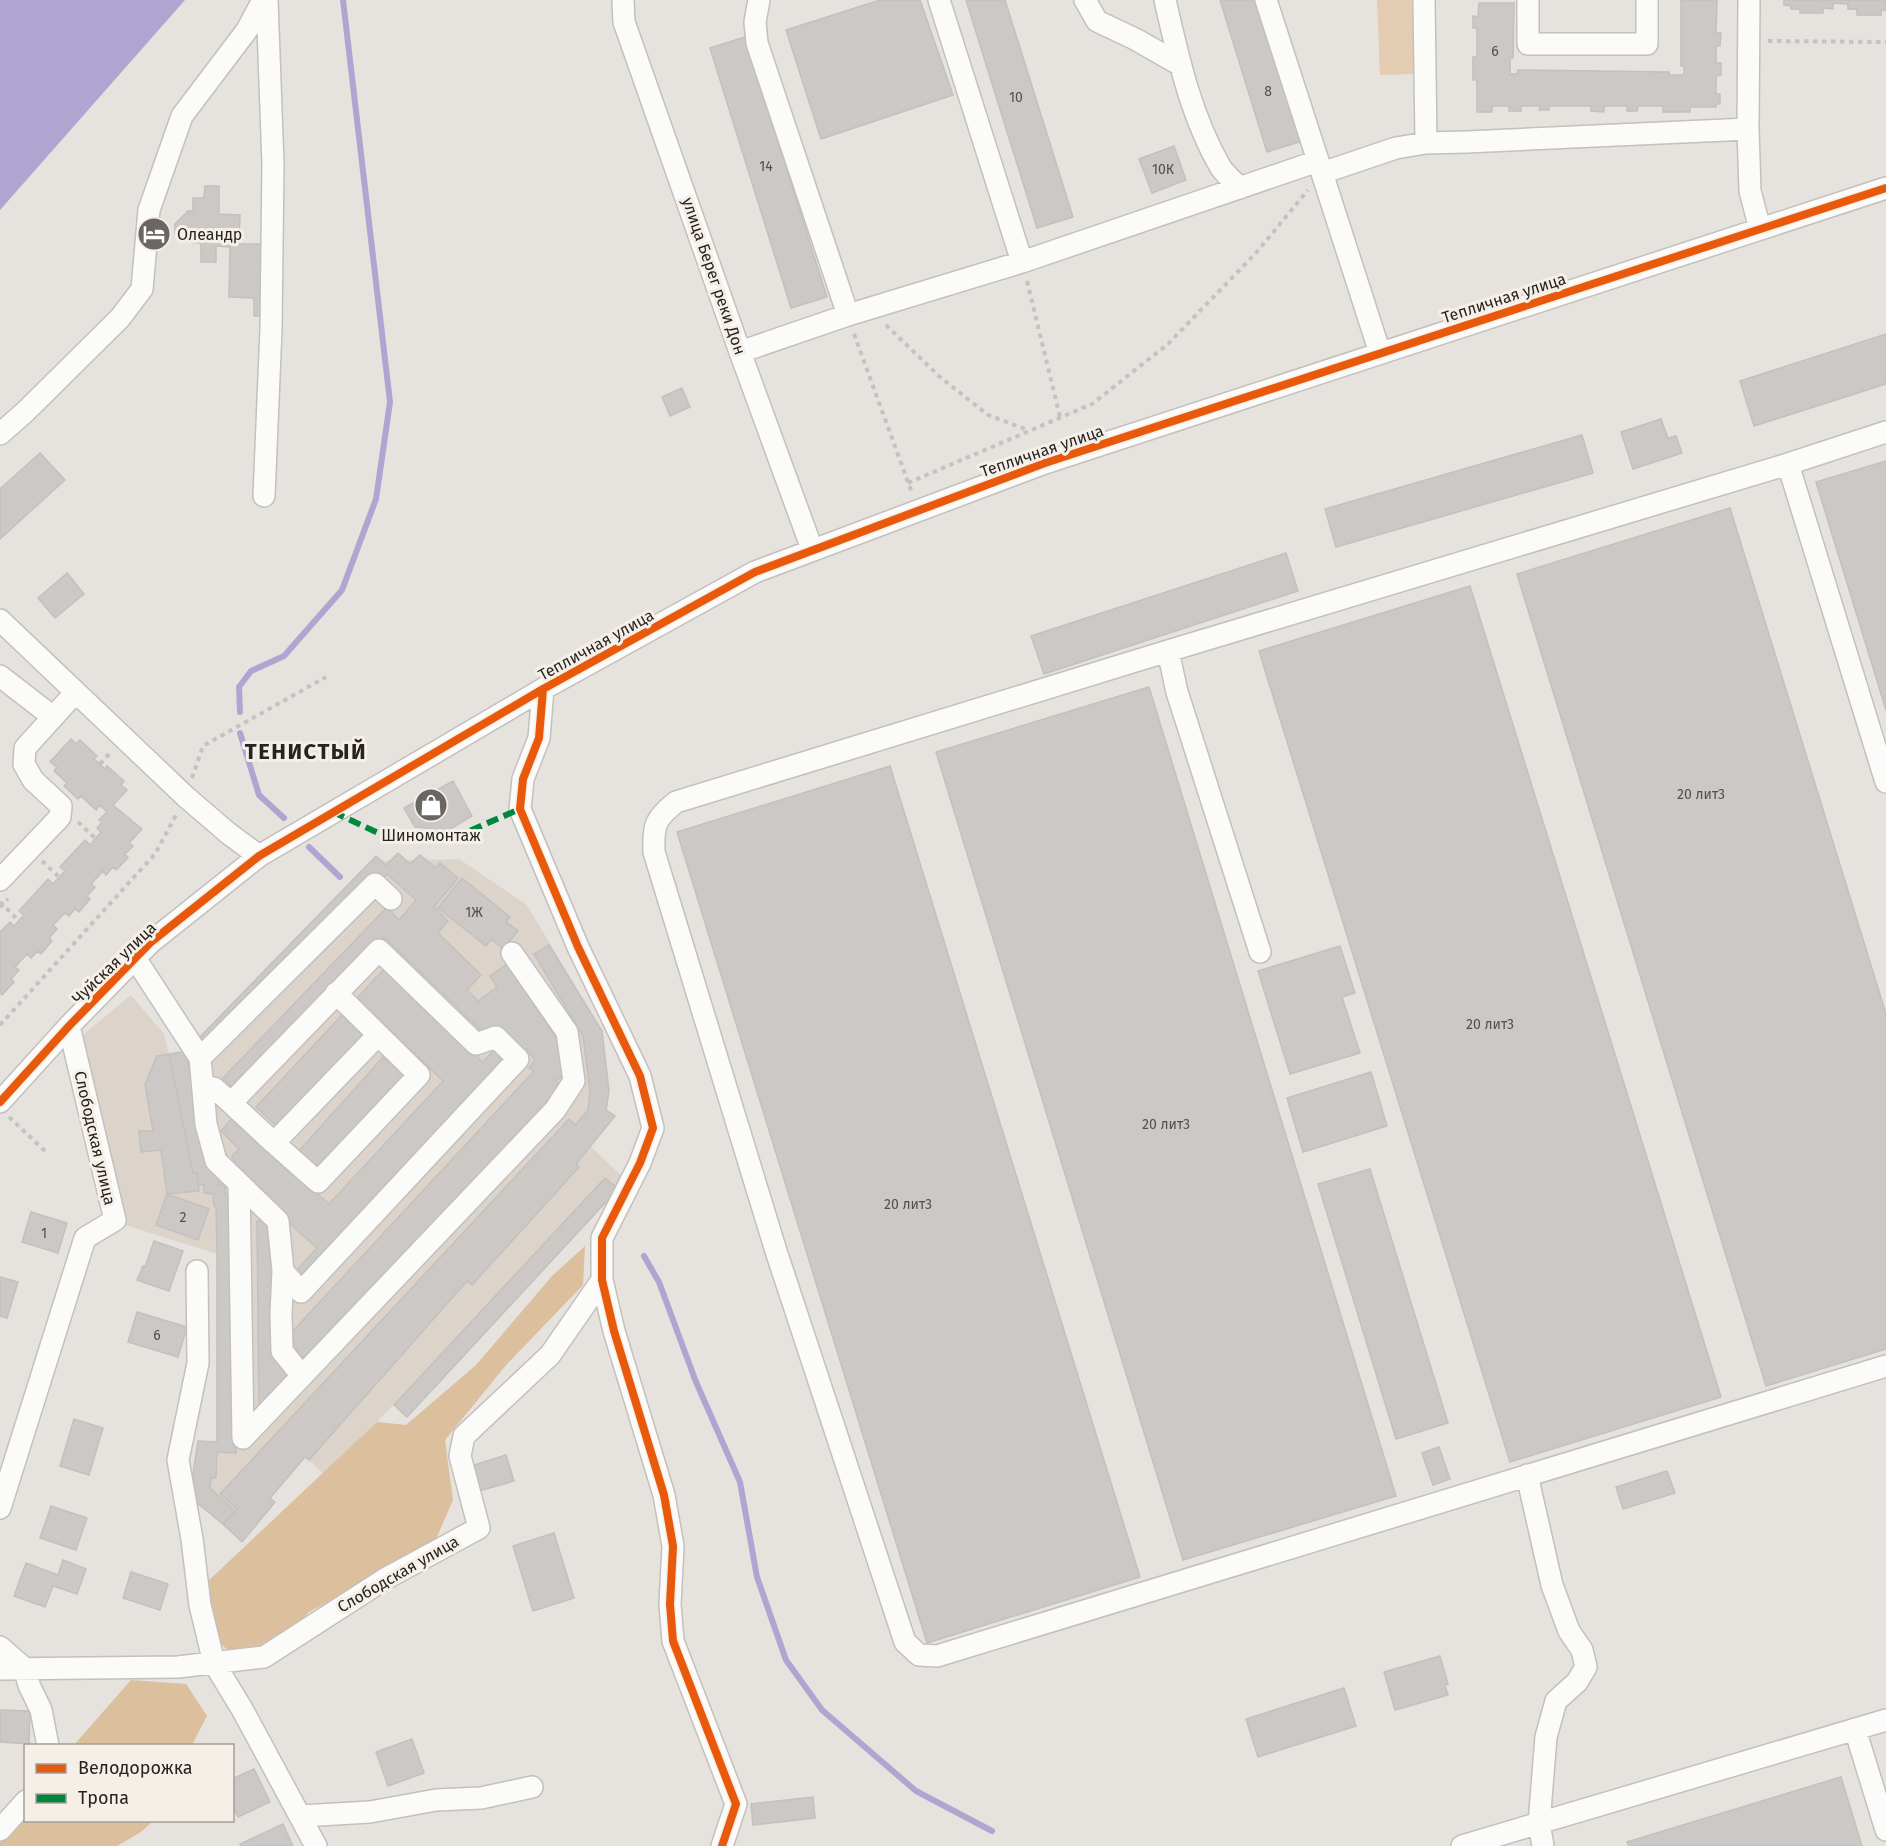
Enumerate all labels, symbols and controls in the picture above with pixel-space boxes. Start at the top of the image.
house number: 6 [1491,43,1499,60]
house number: 8 [1264,83,1272,100]
house number: 10 [1009,89,1023,106]
house number: 14 [759,158,773,175]
house number: 10К [1152,161,1175,178]
street label: улица Берег реки Дон [678,195,750,357]
hotel icon: Олеандр [136,216,172,252]
place label: Олеандр [177,225,242,244]
street label: Тепличная улица [1440,269,1568,327]
street label: Тепличная улица [978,421,1106,481]
street label: Тепличная улица [535,605,657,685]
district label: ТЕНИСТЫЙ [245,738,367,765]
house number: 20 лит3 [1677,786,1725,803]
shop icon: Шиномонтаж [413,787,449,823]
place label: Шиномонтаж [381,826,481,845]
house number: 1Ж [465,904,483,921]
street label: Чуйская улица [68,918,160,1008]
house number: 20 лит3 [1466,1016,1514,1033]
street label: Слободская улица [70,1069,120,1207]
house number: 20 лит3 [1142,1116,1190,1133]
house number: 20 лит3 [884,1196,932,1213]
house number: 2 [180,1209,187,1226]
house number: 1 [41,1225,47,1242]
house number: 6 [153,1327,161,1344]
street label: Слободская улица [334,1532,462,1616]
legend [24,1744,234,1822]
text: Велодорожка [78,1757,193,1779]
text: Тропа [78,1787,129,1809]

